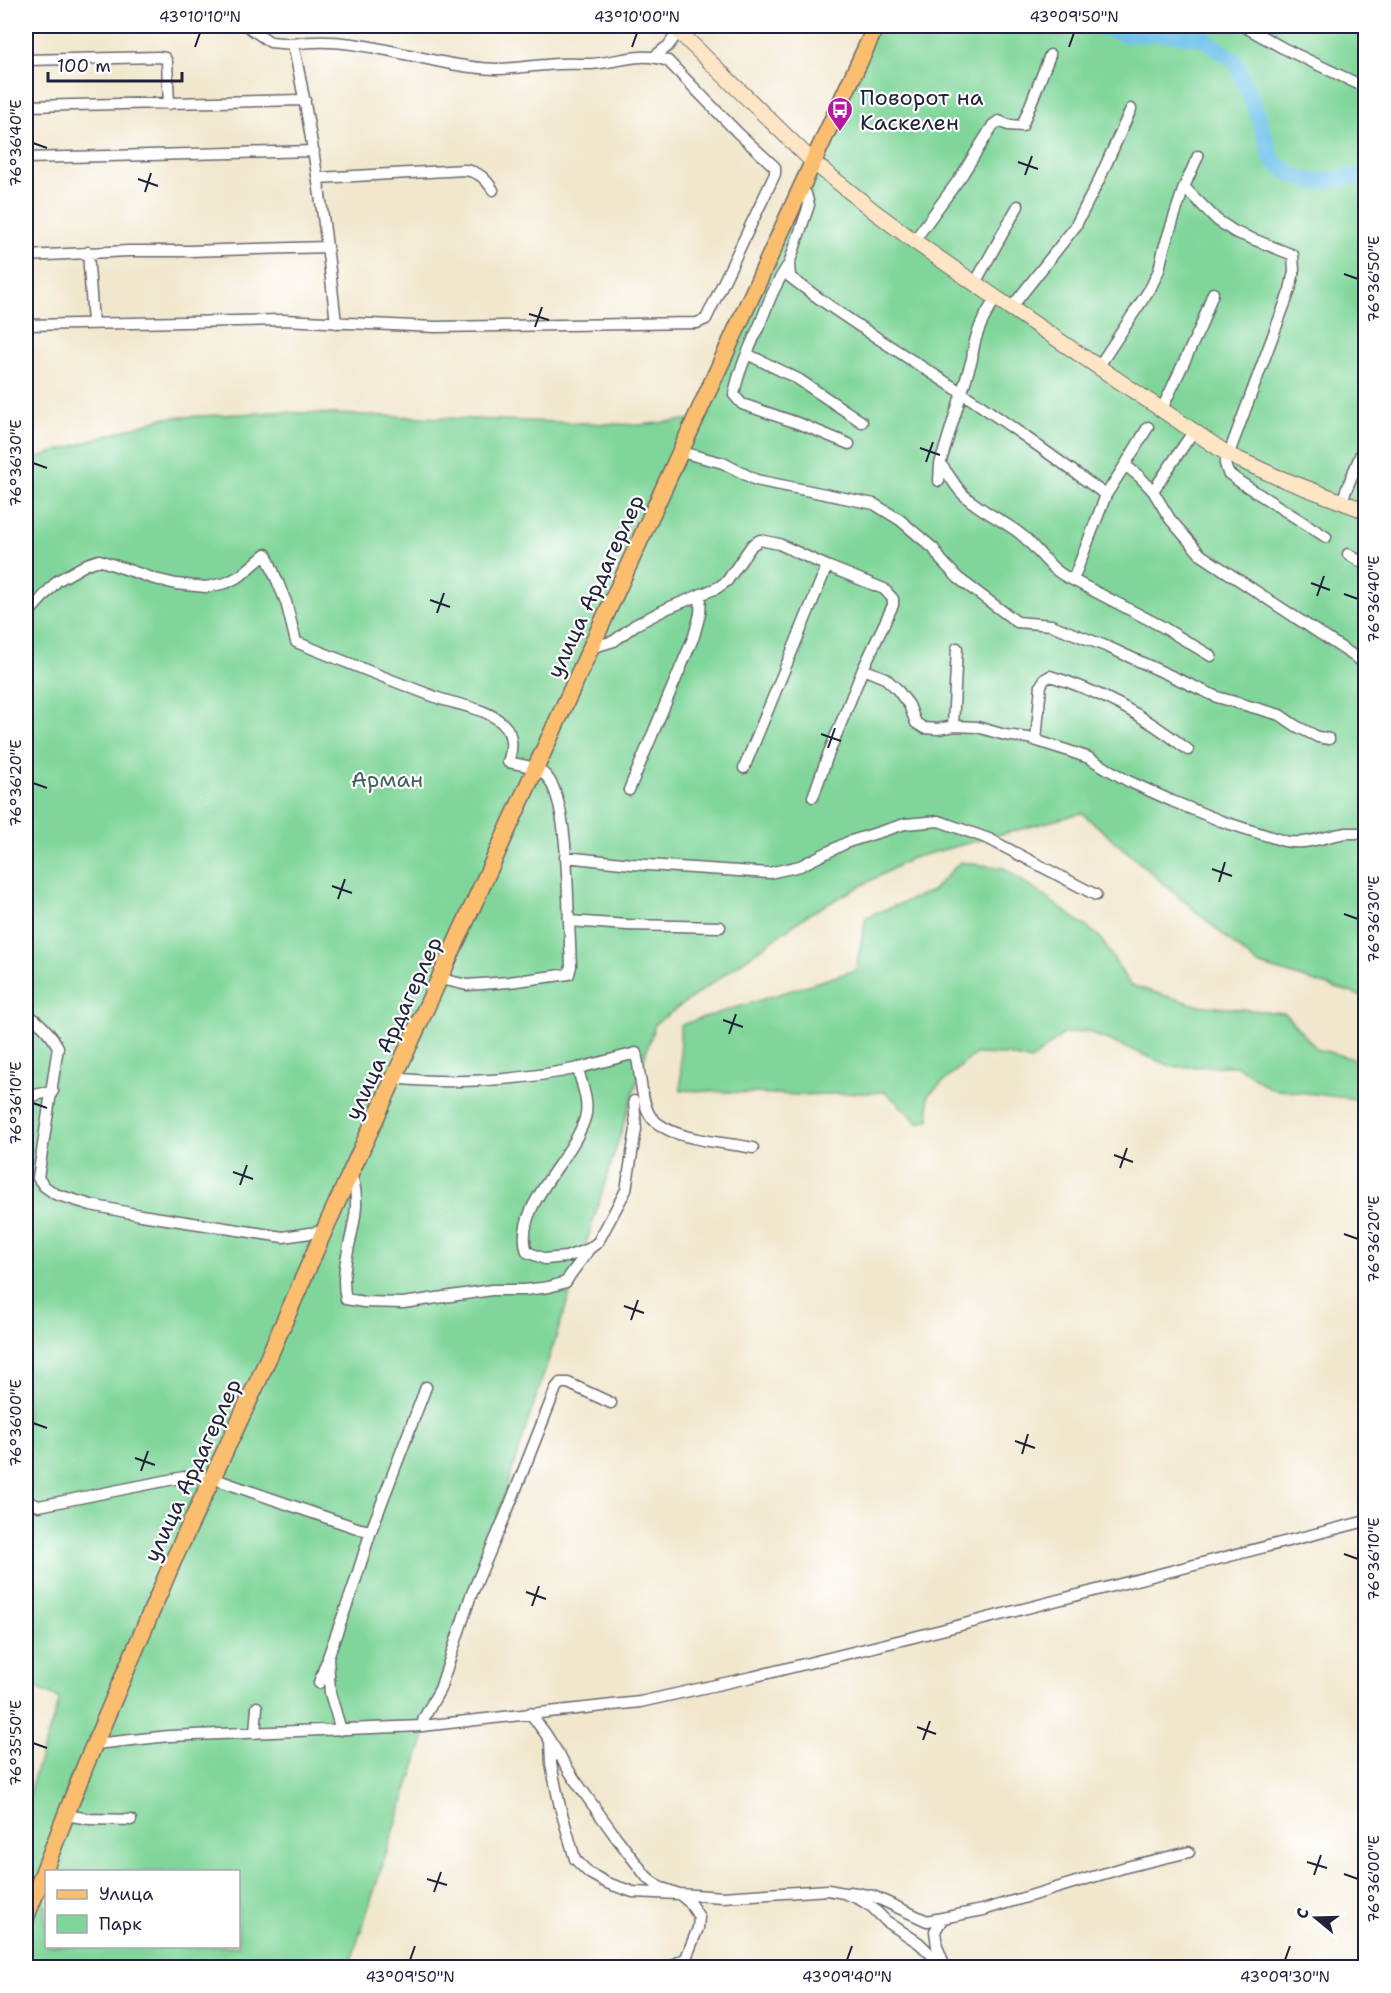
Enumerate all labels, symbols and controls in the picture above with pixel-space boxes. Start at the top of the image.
text: 43°10'10"N [159,7,241,27]
text: 43°10'00"N [594,7,680,27]
text: 43°09'50"N [1029,7,1119,27]
scale bar [48,45,182,83]
text: 100 m [57,54,111,78]
place label: Поворот на Каскелен [860,83,984,137]
bus stop icon: Поворот на Каскелен [825,95,855,133]
text: 76°36'40"E [6,99,26,187]
text: 76°36'50"E [1364,236,1384,322]
text: 76°36'30"E [6,419,26,507]
street label: улица Ардагерлер [540,490,651,683]
text: 76°36'40"E [1364,555,1384,643]
text: 76°36'20"E [6,739,26,827]
park label: Арман [351,765,423,794]
text: 76°36'30"E [1364,875,1384,963]
street label: улица Ардагерлер [338,932,449,1125]
text: 76°36'10"E [6,1061,26,1145]
text: 76°36'20"E [1364,1195,1384,1283]
street label: улица Ардагерлер [137,1374,248,1567]
text: 76°36'00"E [6,1379,26,1467]
text: 76°36'10"E [1364,1517,1384,1601]
text: 76°35'50"E [6,1700,26,1786]
text: 76°36'00"E [1364,1835,1384,1923]
legend [45,1870,240,1948]
text: Улица [99,1882,153,1906]
north arrow [1286,1888,1346,1948]
text: С [1291,1905,1314,1921]
text: Парк [99,1912,142,1936]
text: 43°09'50"N [365,1967,455,1987]
text: 43°09'40"N [802,1967,892,1987]
text: 43°09'30"N [1240,1967,1330,1987]

